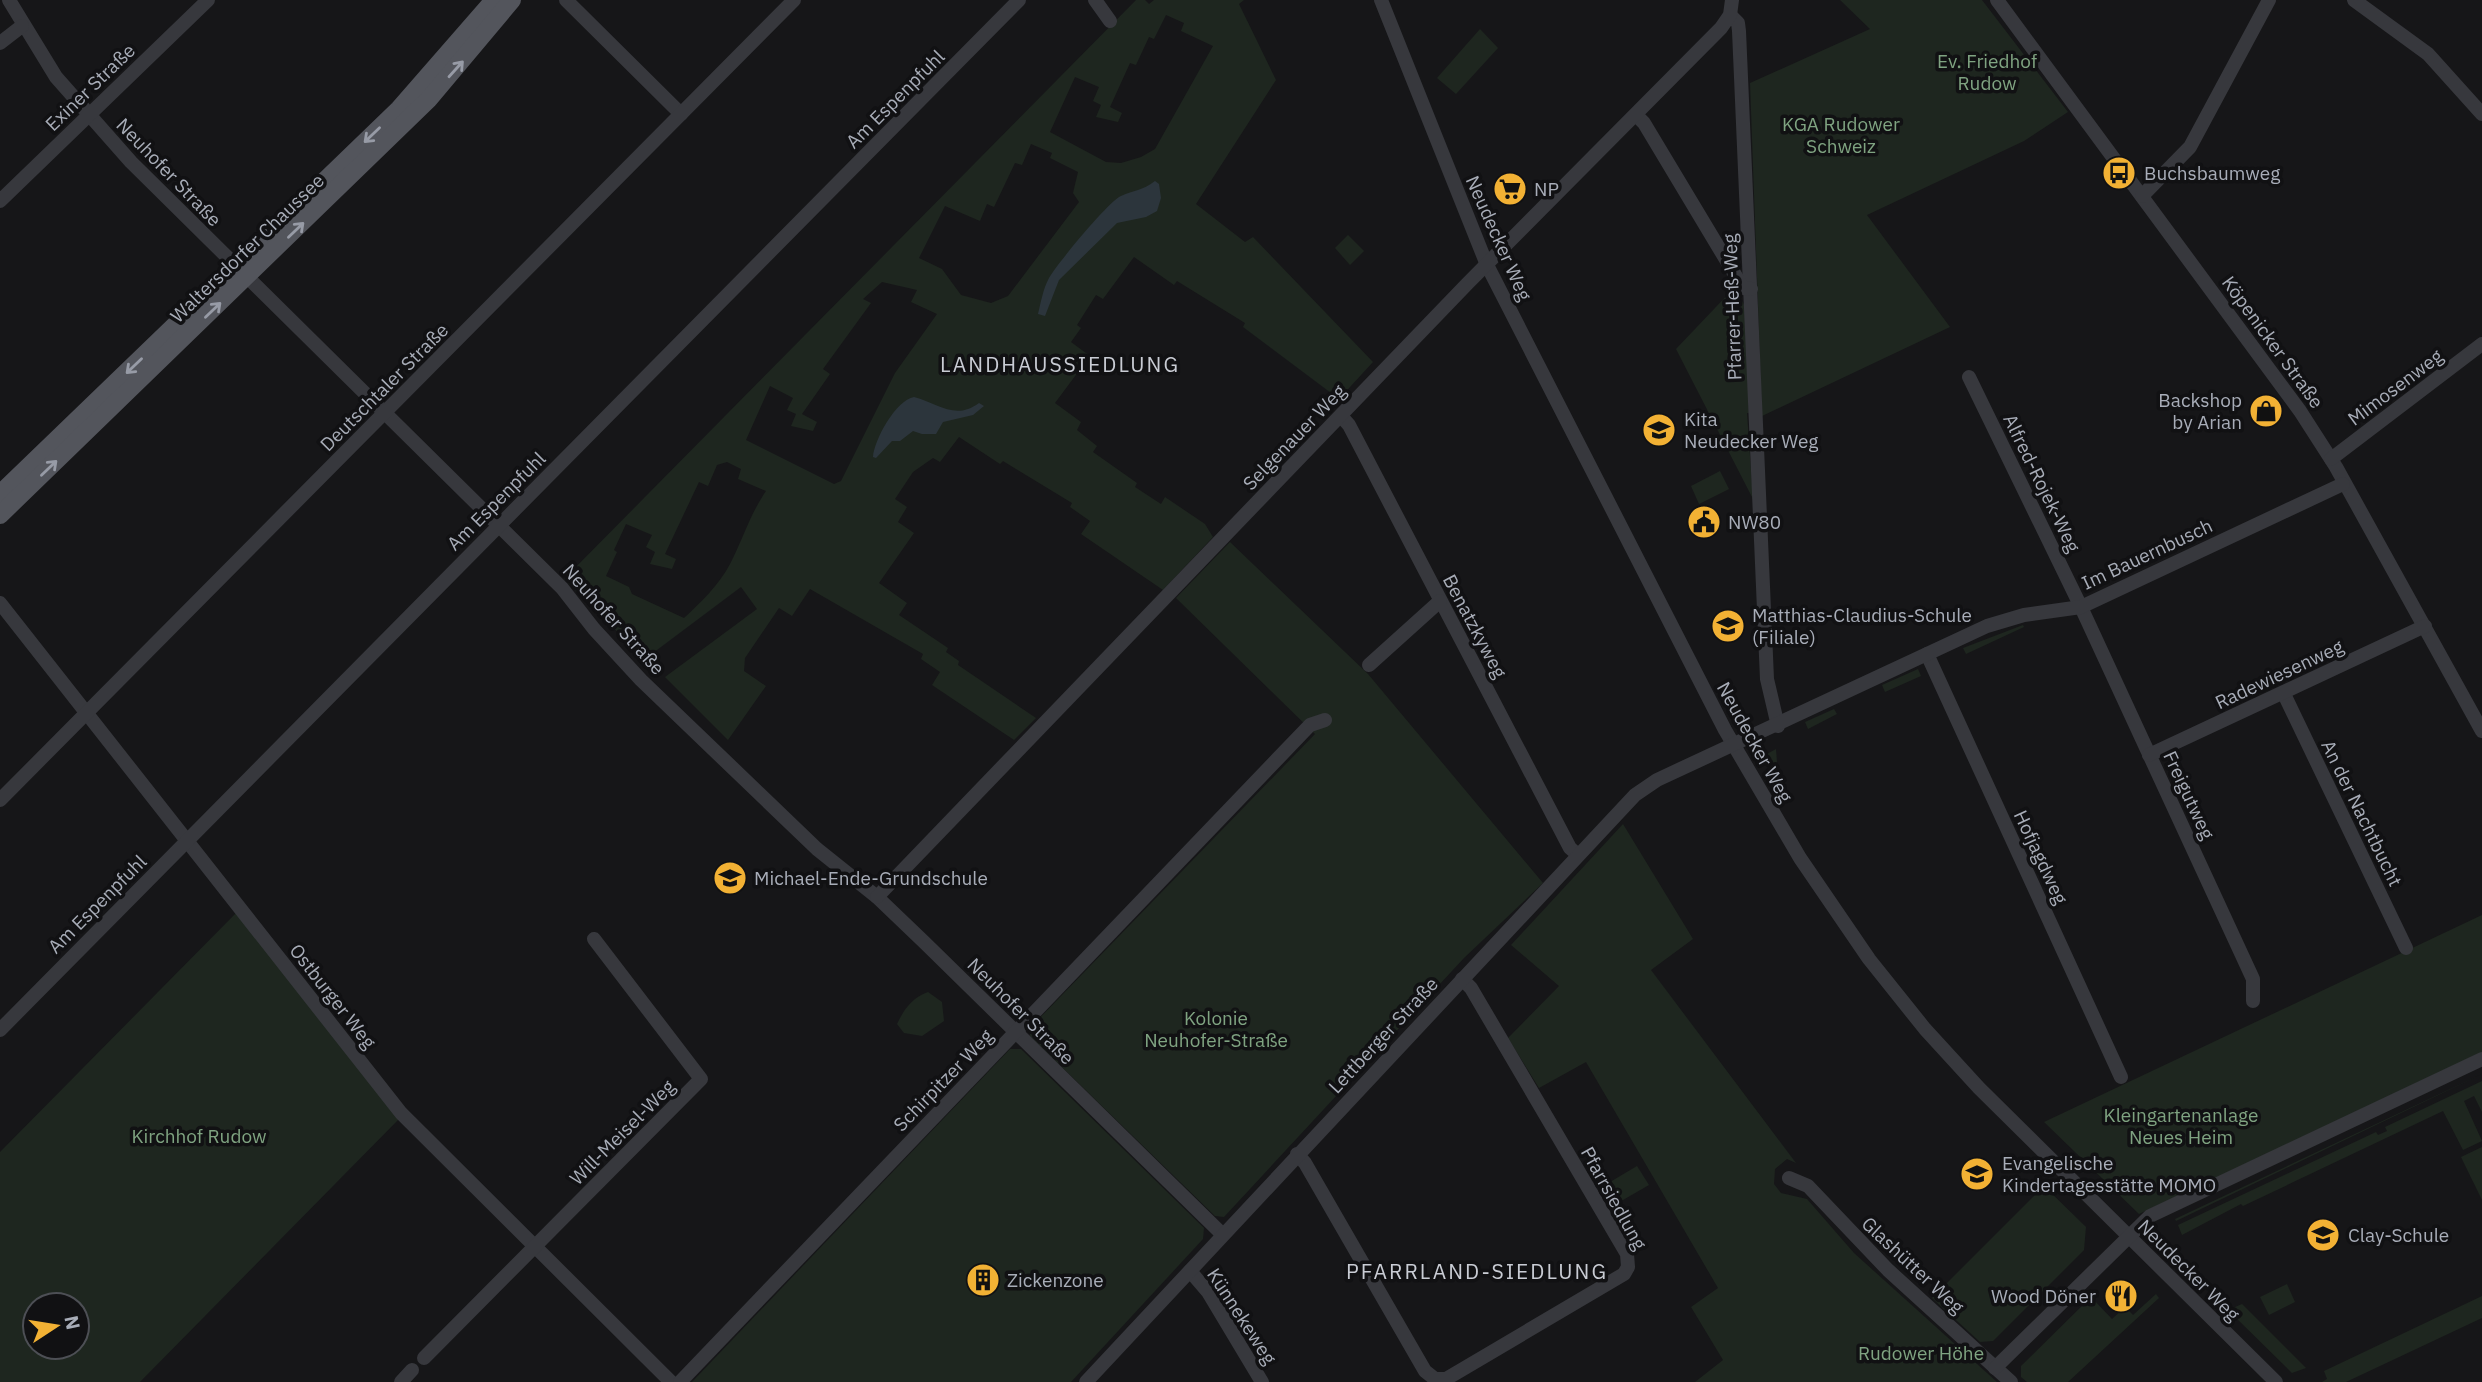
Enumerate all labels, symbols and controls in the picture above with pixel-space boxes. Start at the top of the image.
street label: Exiner Straße [40,38,140,136]
street label: Am Espenpfuhl [841,45,949,153]
park label: Ev. Friedhof Rudow [1937,49,2037,95]
one-way arrow [448,60,464,78]
park label: KGA Rudower Schweiz [1782,112,1900,158]
street label: Neuhofer Straße [111,113,227,231]
one-way arrow [364,127,381,144]
bus stop icon: Buchsbaumweg [2100,154,2138,192]
place label: Buchsbaumweg [2144,161,2280,185]
street label: Waltersdorfer Chaussee [165,168,329,328]
supermarket icon: NP [1491,170,1529,208]
street label: Neudecker Weg [1461,172,1537,304]
place label: NP [1534,177,1559,201]
one-way arrow [287,222,304,239]
street label: Pfarrer-Heß-Weg [1717,233,1747,381]
street label: Köpenicker Straße [2217,271,2329,413]
one-way arrow [204,302,221,319]
street label: Deutschtaler Straße [315,318,453,456]
street label: Mimosenweg [2343,343,2447,431]
district label: LANDHAUSSIEDLUNG [940,350,1180,378]
one-way arrow [126,357,143,374]
street label: Selgenauer Weg [1238,379,1350,495]
place label: Backshop by Arian [2158,388,2242,434]
shop icon: Backshop by Arian [2247,392,2285,430]
place label: Kita Neudecker Weg [1684,407,1818,453]
street label: Alfred-Rojek-Weg [1998,410,2086,556]
school or university icon: Kita Neudecker Weg [1640,411,1678,449]
street label: Am Espenpfuhl [442,447,550,555]
one-way arrow [41,459,58,476]
public building icon: NW80 [1685,503,1723,541]
place label: NW80 [1728,510,1781,534]
street label: Im Bauernbusch [2078,513,2216,595]
street label: Neuhofer Straße [558,558,670,680]
street label: Benatzkyweg [1438,570,1512,682]
place label: Matthias-Claudius-Schule (Filiale) [1752,603,1972,649]
school or university icon: Matthias-Claudius-Schule (Filiale) [1709,607,1747,645]
street label: Radewiesenweg [2211,634,2347,714]
street label: Neudecker Weg [1712,677,1798,807]
street label: An der Nachtbucht [2316,736,2408,890]
street label: Freigutweg [2158,747,2220,843]
street label: Hofjagdweg [2009,806,2073,908]
street label: Am Espenpfuhl [43,850,151,958]
school or university icon: Michael-Ende-Grundschule [711,859,749,897]
place label: Michael-Ende-Grundschule [754,866,988,890]
street label: Ostburger Weg [285,939,381,1053]
street label: Neuhofer Straße [963,953,1079,1069]
street label: Lettberger Straße [1323,972,1443,1098]
park label: Kolonie Neuhofer-Straße [1144,1006,1288,1052]
street label: Schirpitzer Weg [888,1024,998,1136]
street label: Will-Meisel-Weg [564,1074,680,1190]
park label: Kleingartenanlage Neues Heim [2104,1103,2258,1149]
park label: Kirchhof Rudow [131,1124,267,1148]
street label: Pfarrsiedlung [1576,1142,1652,1254]
place label: Evangelische Kindertagesstätte MOMO [2002,1151,2216,1197]
school or university icon: Evangelische Kindertagesstätte MOMO [1958,1155,1996,1193]
street label: Glashütter Weg [1857,1211,1969,1319]
street label: Neudecker Weg [2133,1214,2245,1326]
school or university icon: Clay-Schule [2304,1216,2342,1254]
place label: Clay-Schule [2348,1223,2449,1247]
district label: PFARRLAND-SIEDLUNG [1346,1257,1608,1285]
building icon: Zickenzone [964,1261,1002,1299]
street label: Künnekeweg [1202,1263,1282,1369]
place label: Zickenzone [1007,1268,1104,1292]
restaurant icon: Wood Döner [2102,1277,2140,1315]
place label: Wood Döner [1991,1284,2096,1308]
north arrow [21,1291,91,1361]
text: N [59,1313,86,1332]
park label: Rudower Höhe [1858,1341,1984,1365]

